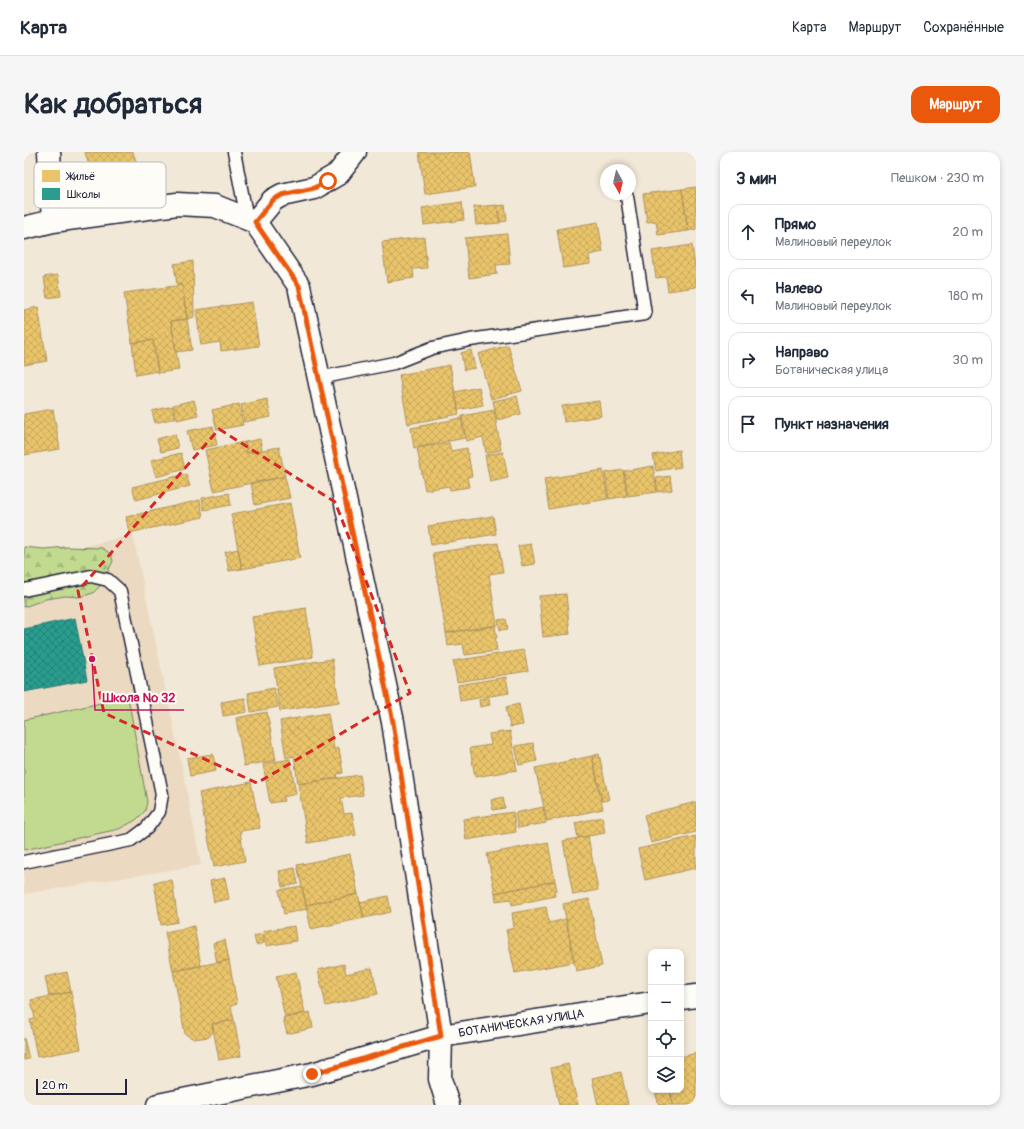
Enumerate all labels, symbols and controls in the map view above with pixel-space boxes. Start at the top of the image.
text: Карта [20,16,67,40]
text: Карта [792,19,827,36]
text: Маршрут [849,19,901,36]
text: Сохранённые [923,19,1004,36]
button: Маршрут [911,86,1000,123]
text: Как добраться [24,87,202,122]
legend [34,162,166,208]
north arrow [600,164,636,200]
text: 3 мин [736,168,776,189]
text: Жильё [65,170,95,183]
text: Пешком · 230 m [891,170,984,186]
route start [319,172,337,190]
text: Школы [67,188,100,201]
text: Прямо [775,215,816,234]
icon: ahead [737,221,759,243]
text: 20 m [952,224,983,240]
text: Малиновый переулок [775,234,892,250]
text: Налево [775,279,822,298]
icon: left [737,285,759,307]
text: 180 m [948,288,983,304]
text: Малиновый переулок [775,298,892,314]
text: Направо [775,343,829,362]
icon: right [737,349,759,371]
text: 30 m [953,352,983,368]
text: Ботаническая улица [775,362,888,378]
icon: arrive [737,413,759,435]
text: Пункт назначения [775,415,889,434]
callout: Школа № 32 [95,685,184,710]
text: Школа № 32 [101,690,176,706]
map controls [648,949,684,1093]
button: + [648,949,684,985]
button: − [648,985,684,1021]
street label: БОТАНИЧЕСКАЯ УЛИЦА [457,1006,585,1041]
button: locate [648,1021,684,1057]
button: layers [648,1057,684,1093]
route end [303,1065,321,1083]
scale bar [36,1077,127,1096]
text: 20 m [42,1079,68,1092]

